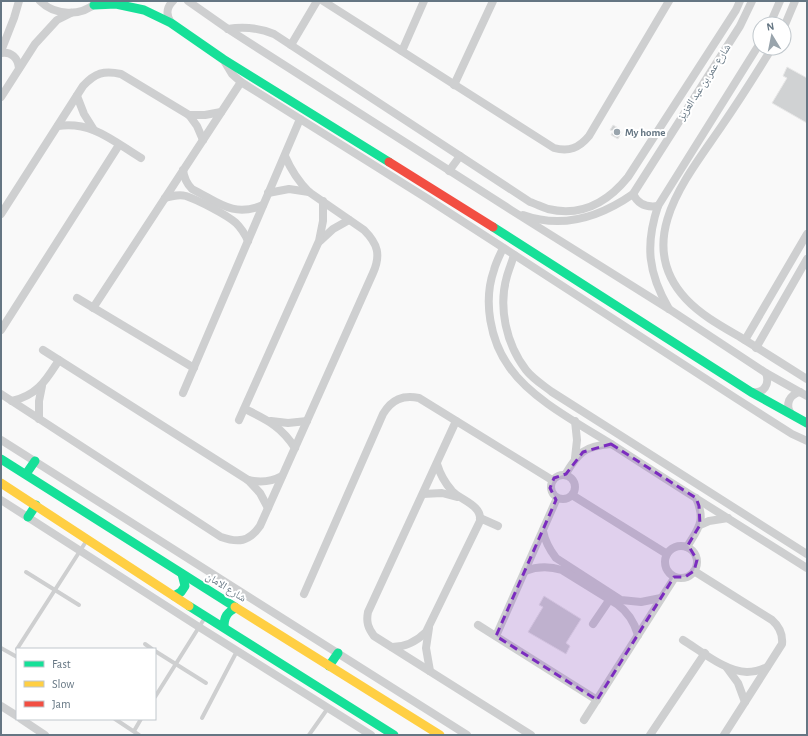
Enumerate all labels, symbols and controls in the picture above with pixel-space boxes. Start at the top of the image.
north arrow [752,16,792,56]
text: N [766,21,775,33]
street label: شارع عمر بن عبد العزيز [675,42,734,123]
marker: My home [612,127,622,137]
place label: My home [625,127,665,138]
street label: شارع الامان [203,570,248,605]
legend [16,648,156,720]
text: Fast [52,658,71,670]
text: Slow [52,678,74,690]
text: Jam [52,698,71,710]

